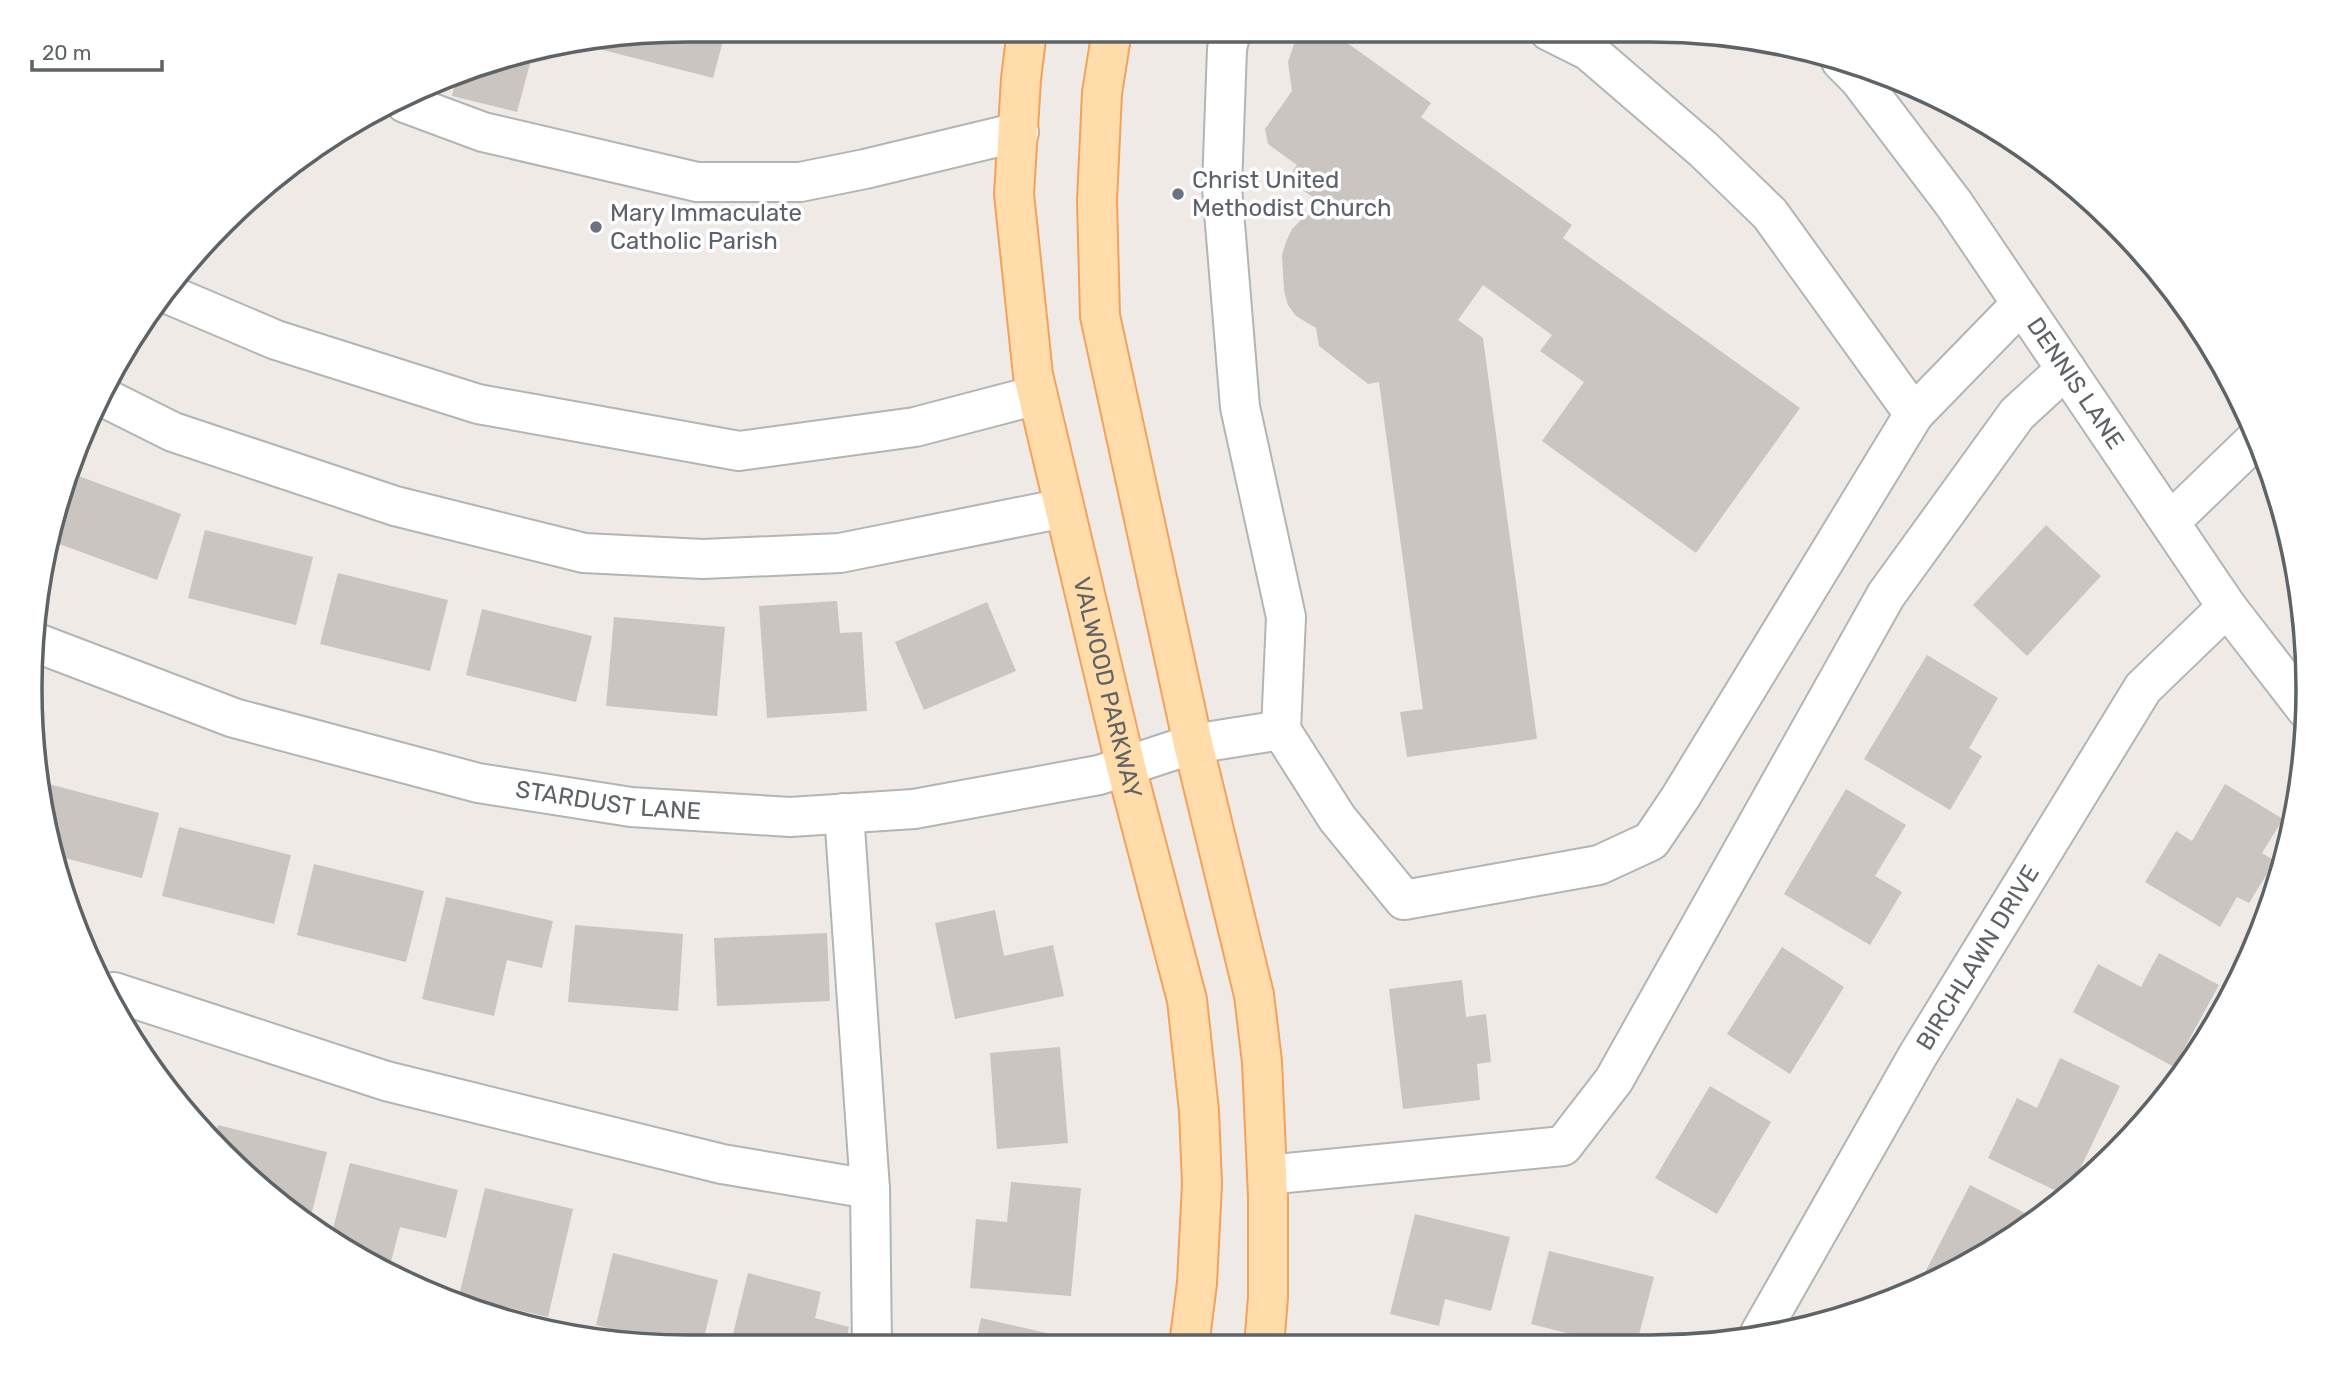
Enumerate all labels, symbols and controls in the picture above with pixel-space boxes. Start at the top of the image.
scale bar [32,28,161,72]
text: 20 m [42,40,91,65]
place label: Christ United Methodist Church [1192,166,1392,222]
marker: Christ United Methodist Church [1170,186,1186,202]
place label: Mary Immaculate Catholic Parish [610,199,802,255]
marker: Mary Immaculate Catholic Parish [588,219,604,235]
street label: DENNIS LANE [2021,312,2130,454]
street label: VALWOOD PARKWAY [1067,574,1148,801]
street label: STARDUST LANE [514,775,702,825]
street label: BIRCHLAWN DRIVE [1911,860,2045,1055]

